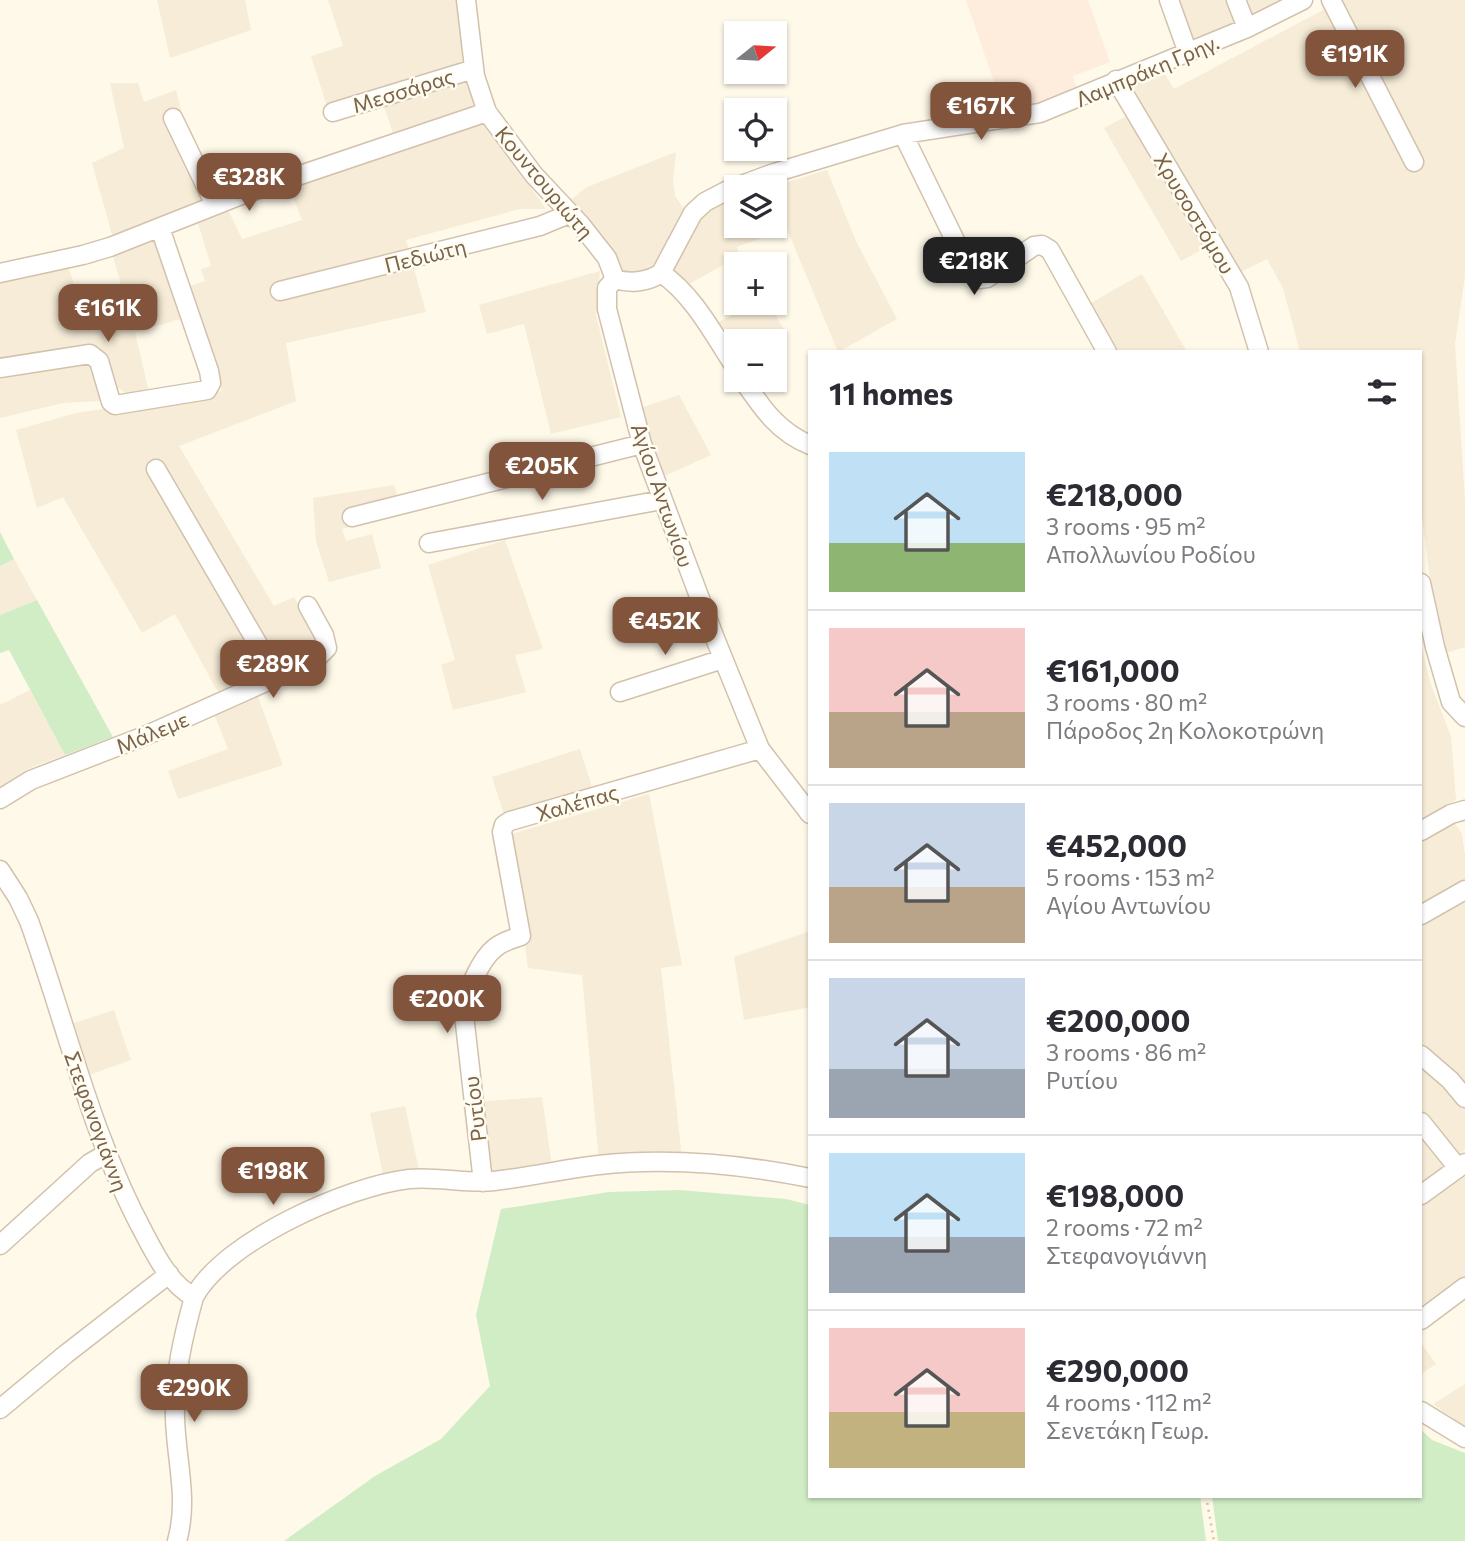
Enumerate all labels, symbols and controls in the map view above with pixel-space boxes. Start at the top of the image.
north arrow [724,21,788,84]
map controls [724,21,787,392]
street label: Λαμπράκη Γρηγ. [1071,29,1223,111]
pin: €191K [1306,31,1404,90]
text: €191K [1321,39,1389,67]
street label: Μεσσάρας [349,63,457,117]
pin: €167K [932,82,1030,142]
text: €167K [946,91,1016,119]
button: locate [724,98,787,161]
street label: Κουντουριώτη [491,121,599,243]
street label: Χρυσοστόμου [1149,148,1241,278]
pin: €328K [200,154,298,213]
text: €328K [213,162,285,190]
button: layers [724,175,787,238]
street label: Πεδιώτη [382,233,468,277]
pin: €218K [925,238,1023,297]
text: €218K [939,246,1009,274]
button: + [724,252,787,315]
pin: €161K [59,284,157,344]
text: €161K [74,293,142,321]
button: − [724,329,787,392]
icon: filters [1363,373,1401,411]
text: 11 homes [829,374,953,411]
street label: Αγίου Αντωνίου [627,420,699,570]
pin: €205K [493,442,591,502]
text: €205K [505,451,579,479]
text: €218,000 [1046,475,1183,512]
icon: home [885,480,969,564]
text: 3 rooms · 95 m² [1046,512,1205,540]
text: Απολλωνίου Ροδίου [1046,540,1256,568]
pin: €452K [616,598,714,657]
text: €452K [629,606,701,634]
pin: €289K [224,640,322,700]
text: €289K [236,649,310,677]
text: €161,000 [1046,651,1180,688]
icon: home [885,656,969,740]
text: 3 rooms · 80 m² [1046,688,1207,716]
street label: Μάλεμε [112,705,192,759]
text: Πάροδος 2η Κολοκοτρώνη [1046,716,1324,744]
street label: Χαλέπας [533,778,621,826]
text: €452,000 [1046,826,1187,863]
icon: home [885,831,969,915]
text: 5 rooms · 153 m² [1046,863,1215,891]
text: Αγίου Αντωνίου [1046,891,1211,919]
pin: €200K [398,976,496,1035]
text: €200K [409,984,485,1012]
text: €200,000 [1046,1001,1190,1038]
icon: home [885,1006,969,1090]
text: 3 rooms · 86 m² [1046,1038,1206,1066]
street label: Στεφανογιάννη [60,1048,134,1194]
text: Ρυτίου [1046,1066,1118,1094]
street label: Ρυτίου [458,1075,490,1143]
pin: €198K [224,1148,322,1207]
text: €198K [237,1156,309,1184]
text: €198,000 [1046,1176,1184,1213]
icon: home [885,1181,969,1265]
text: 2 rooms · 72 m² [1046,1213,1203,1241]
text: Στεφανογιάννη [1046,1241,1207,1269]
text: €290,000 [1046,1351,1189,1388]
icon: home [885,1356,969,1440]
pin: €290K [145,1364,243,1424]
text: €290K [157,1373,231,1401]
text: 4 rooms · 112 m² [1046,1388,1211,1416]
text: Σενετάκη Γεωρ. [1046,1416,1209,1444]

